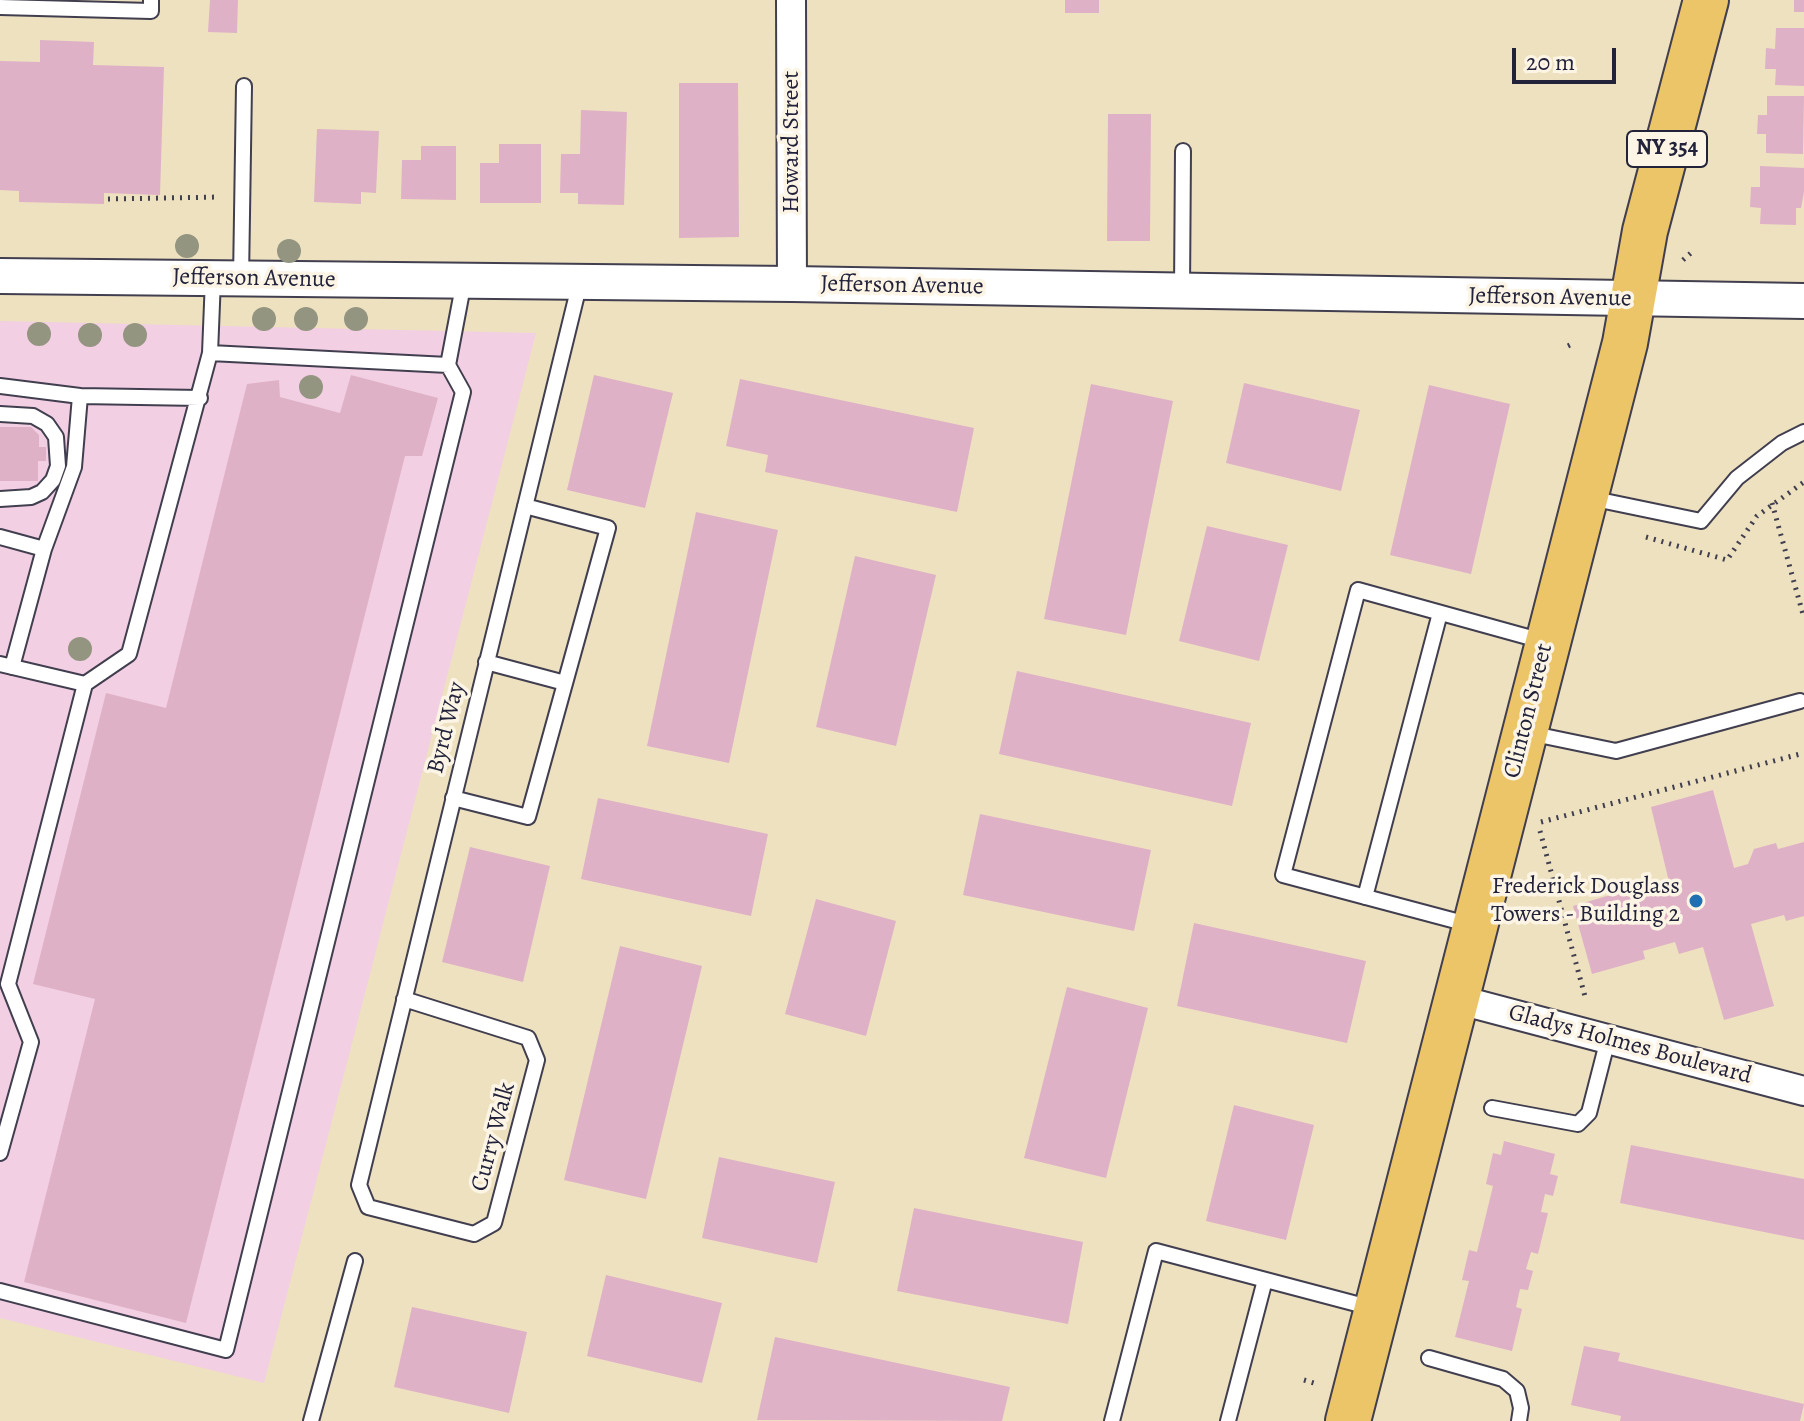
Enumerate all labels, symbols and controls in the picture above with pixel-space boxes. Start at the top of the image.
scale bar [1516,32,1620,82]
text: 20 m [1526,46,1575,78]
street label: Howard Street [778,71,806,213]
road number: NY 354 [1627,131,1707,167]
street label: Jefferson Avenue [172,263,336,295]
street label: Jefferson Avenue [820,270,984,302]
street label: Jefferson Avenue [1468,282,1632,314]
street label: Clinton Street [1498,641,1560,781]
street label: Byrd Way [422,679,472,777]
place label: Frederick Douglass Towers - Building 2 [1491,873,1680,929]
marker: Frederick Douglass Towers - Building 2 [1687,892,1705,910]
street label: Gladys Holmes Boulevard [1505,999,1755,1091]
street label: Curry Walk [466,1079,522,1195]

